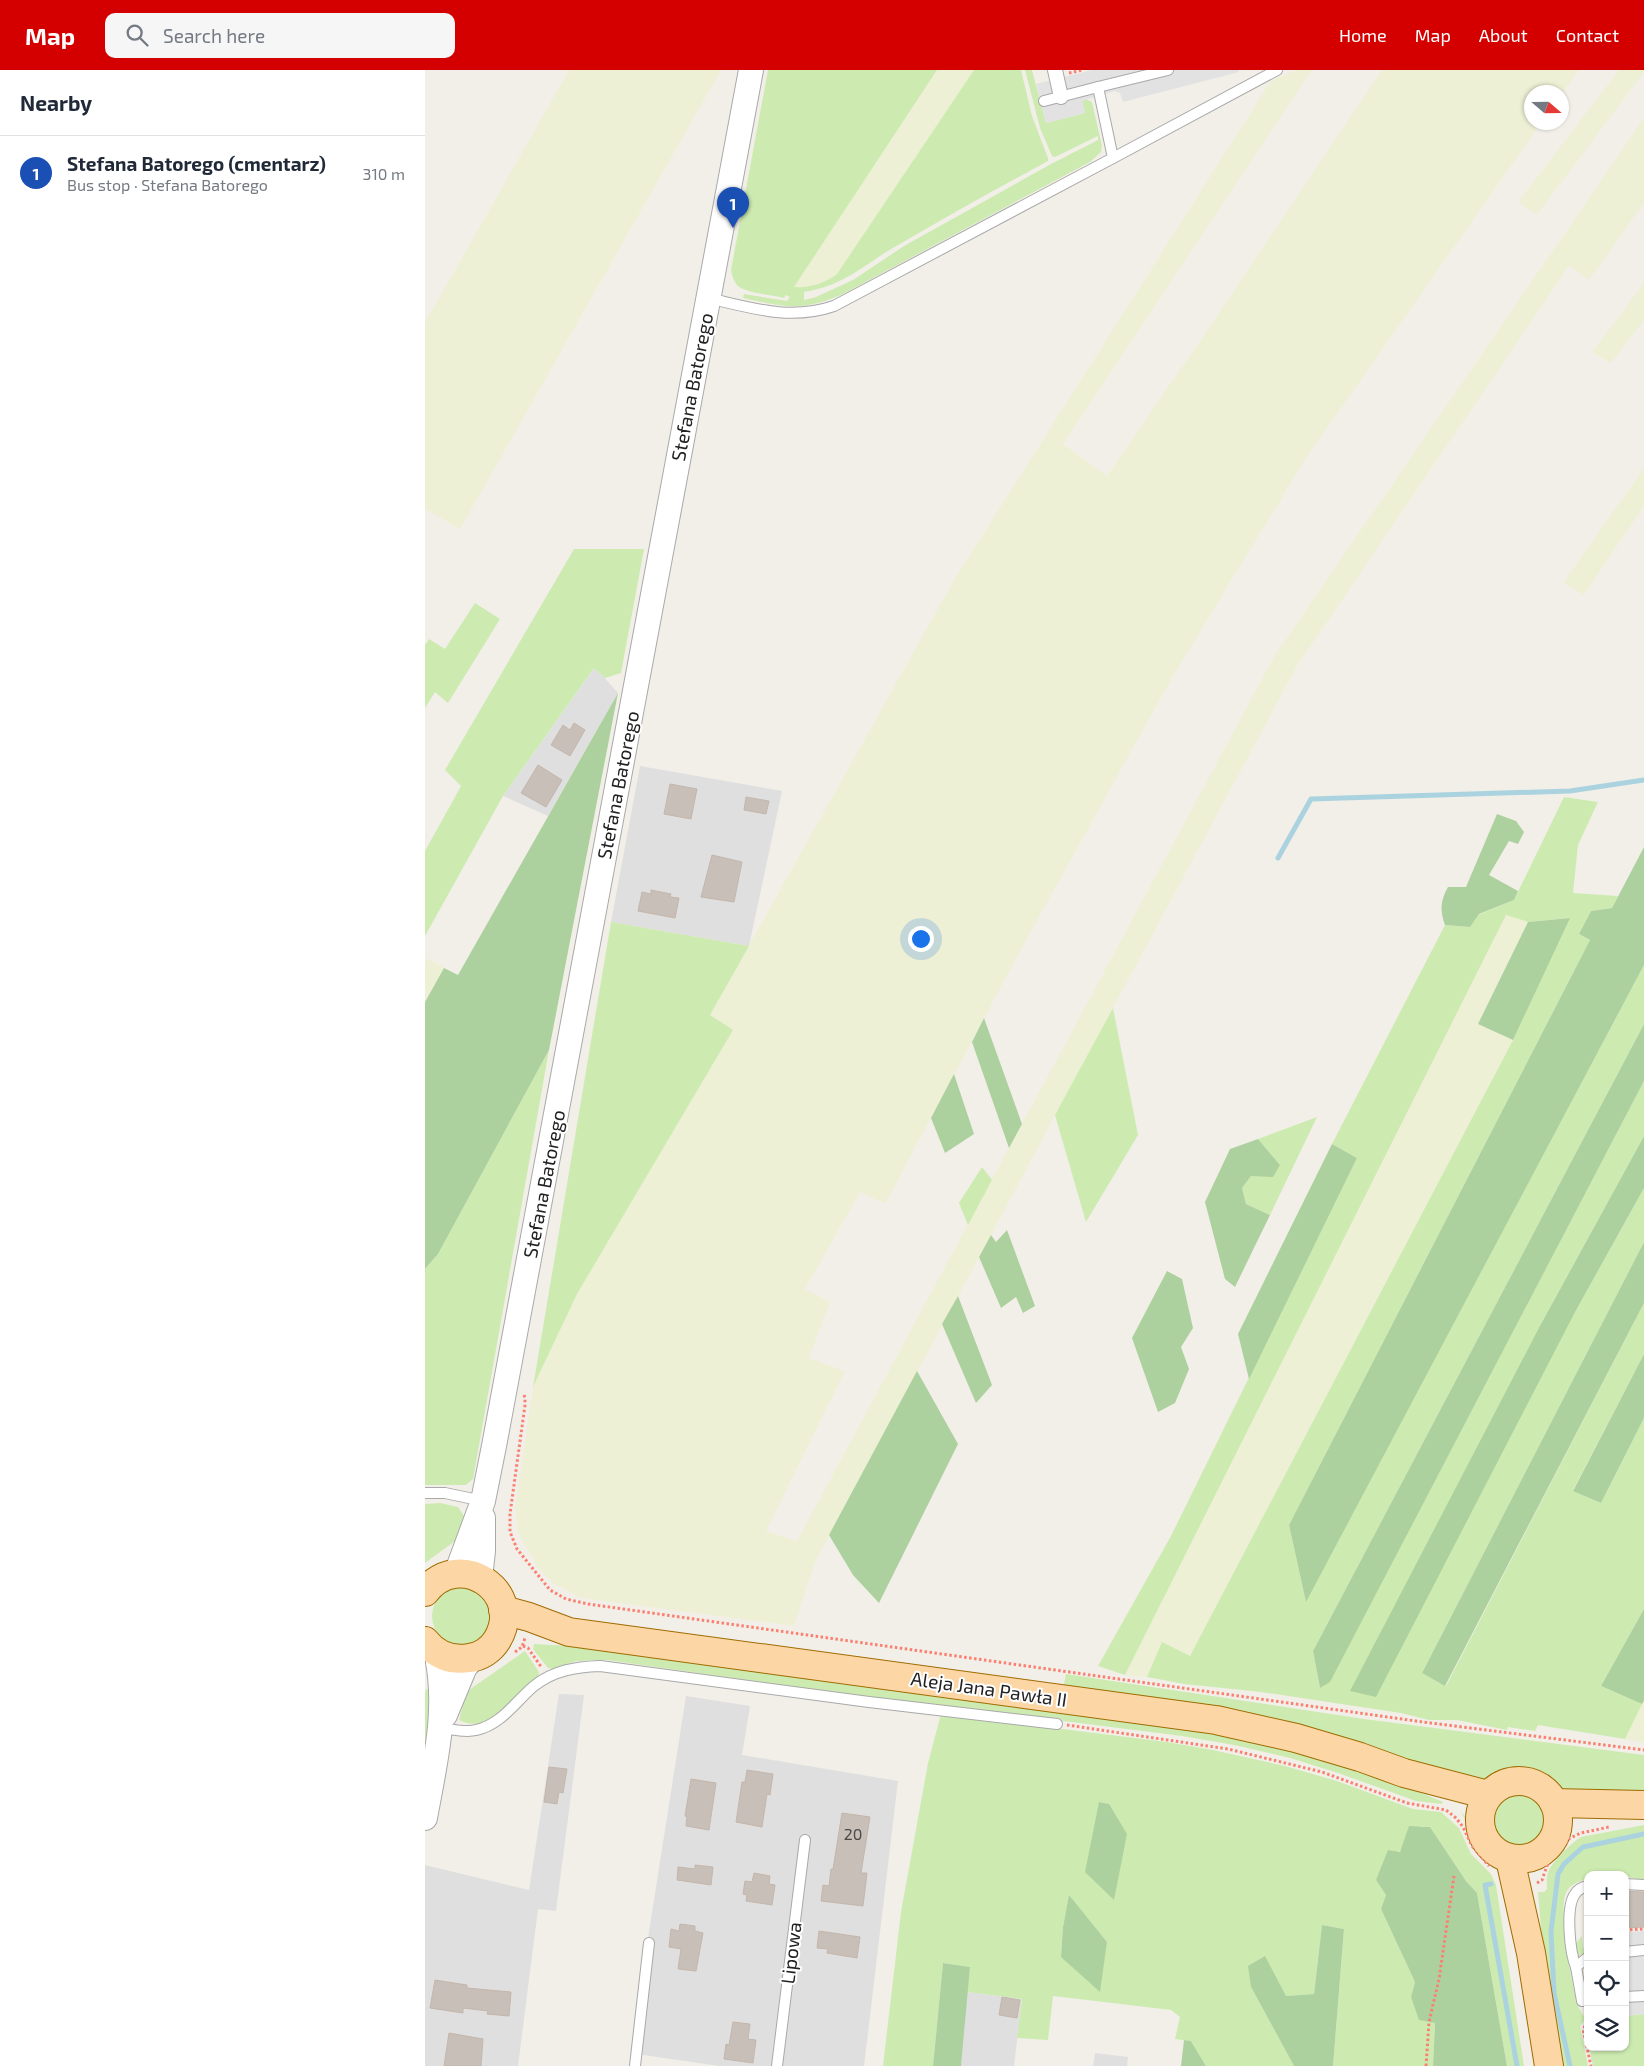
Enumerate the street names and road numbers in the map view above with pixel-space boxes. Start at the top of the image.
street label: Stefana Batorego [666,311,717,463]
street label: Stefana Batorego [592,709,643,861]
street label: Stefana Batorego [518,1108,569,1260]
street label: Aleja Jana Pawła II [910,1666,1069,1711]
street label: Lipowa [775,1921,806,1985]

